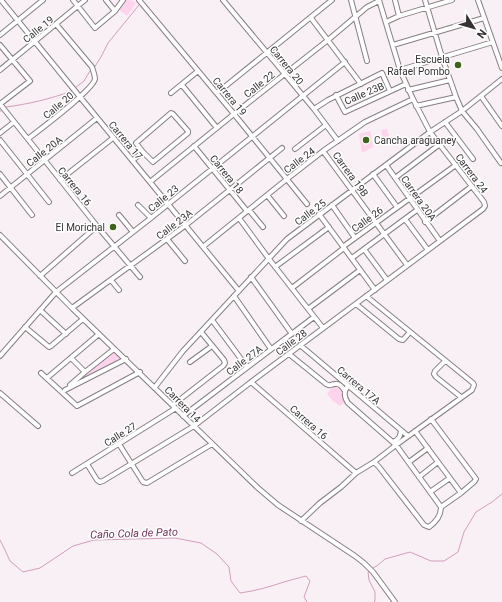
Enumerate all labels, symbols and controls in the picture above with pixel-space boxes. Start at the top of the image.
north arrow [454,8,494,48]
street label: Calle 19 [21,14,56,45]
text: N [474,27,489,41]
street label: Carrera 20 [268,44,306,87]
place label: Escuela Rafael Pombo [387,54,450,77]
marker: Escuela Rafael Pombo [453,60,463,70]
street label: Calle 22 [242,69,277,100]
street label: Carrera 19 [211,75,249,118]
street label: Calle 23B [343,80,386,107]
street label: Calle 20 [41,89,76,121]
street label: Carrera 17 [107,119,145,162]
street label: Calle 20A [24,134,65,169]
marker: Cancha araguaney [361,135,371,145]
place label: Cancha araguaney [374,135,457,146]
street label: Calle 24 [282,145,317,176]
street label: Carrera 19B [331,150,370,199]
street label: Carrera 24 [453,152,490,195]
street label: Carrera 18 [208,153,246,196]
street label: Carrera 16 [56,165,94,208]
street label: Carrera 20A [399,174,439,223]
street label: Calle 23 [146,183,181,214]
street label: Calle 25 [293,197,328,228]
street label: Calle 26 [350,204,385,234]
street label: Calle 23A [154,207,195,242]
place label: El Morichal [56,222,105,233]
marker: El Morichal [108,222,118,232]
street label: Calle 28 [274,327,309,358]
street label: Calle 27A [224,343,265,378]
street label: Carrera 17A [335,364,383,407]
street label: Carrera 14 [162,384,203,425]
street label: Carrera 16 [288,403,330,442]
street label: Calle 27 [102,420,139,449]
water label: Caño Cola de Pato [90,525,178,542]

